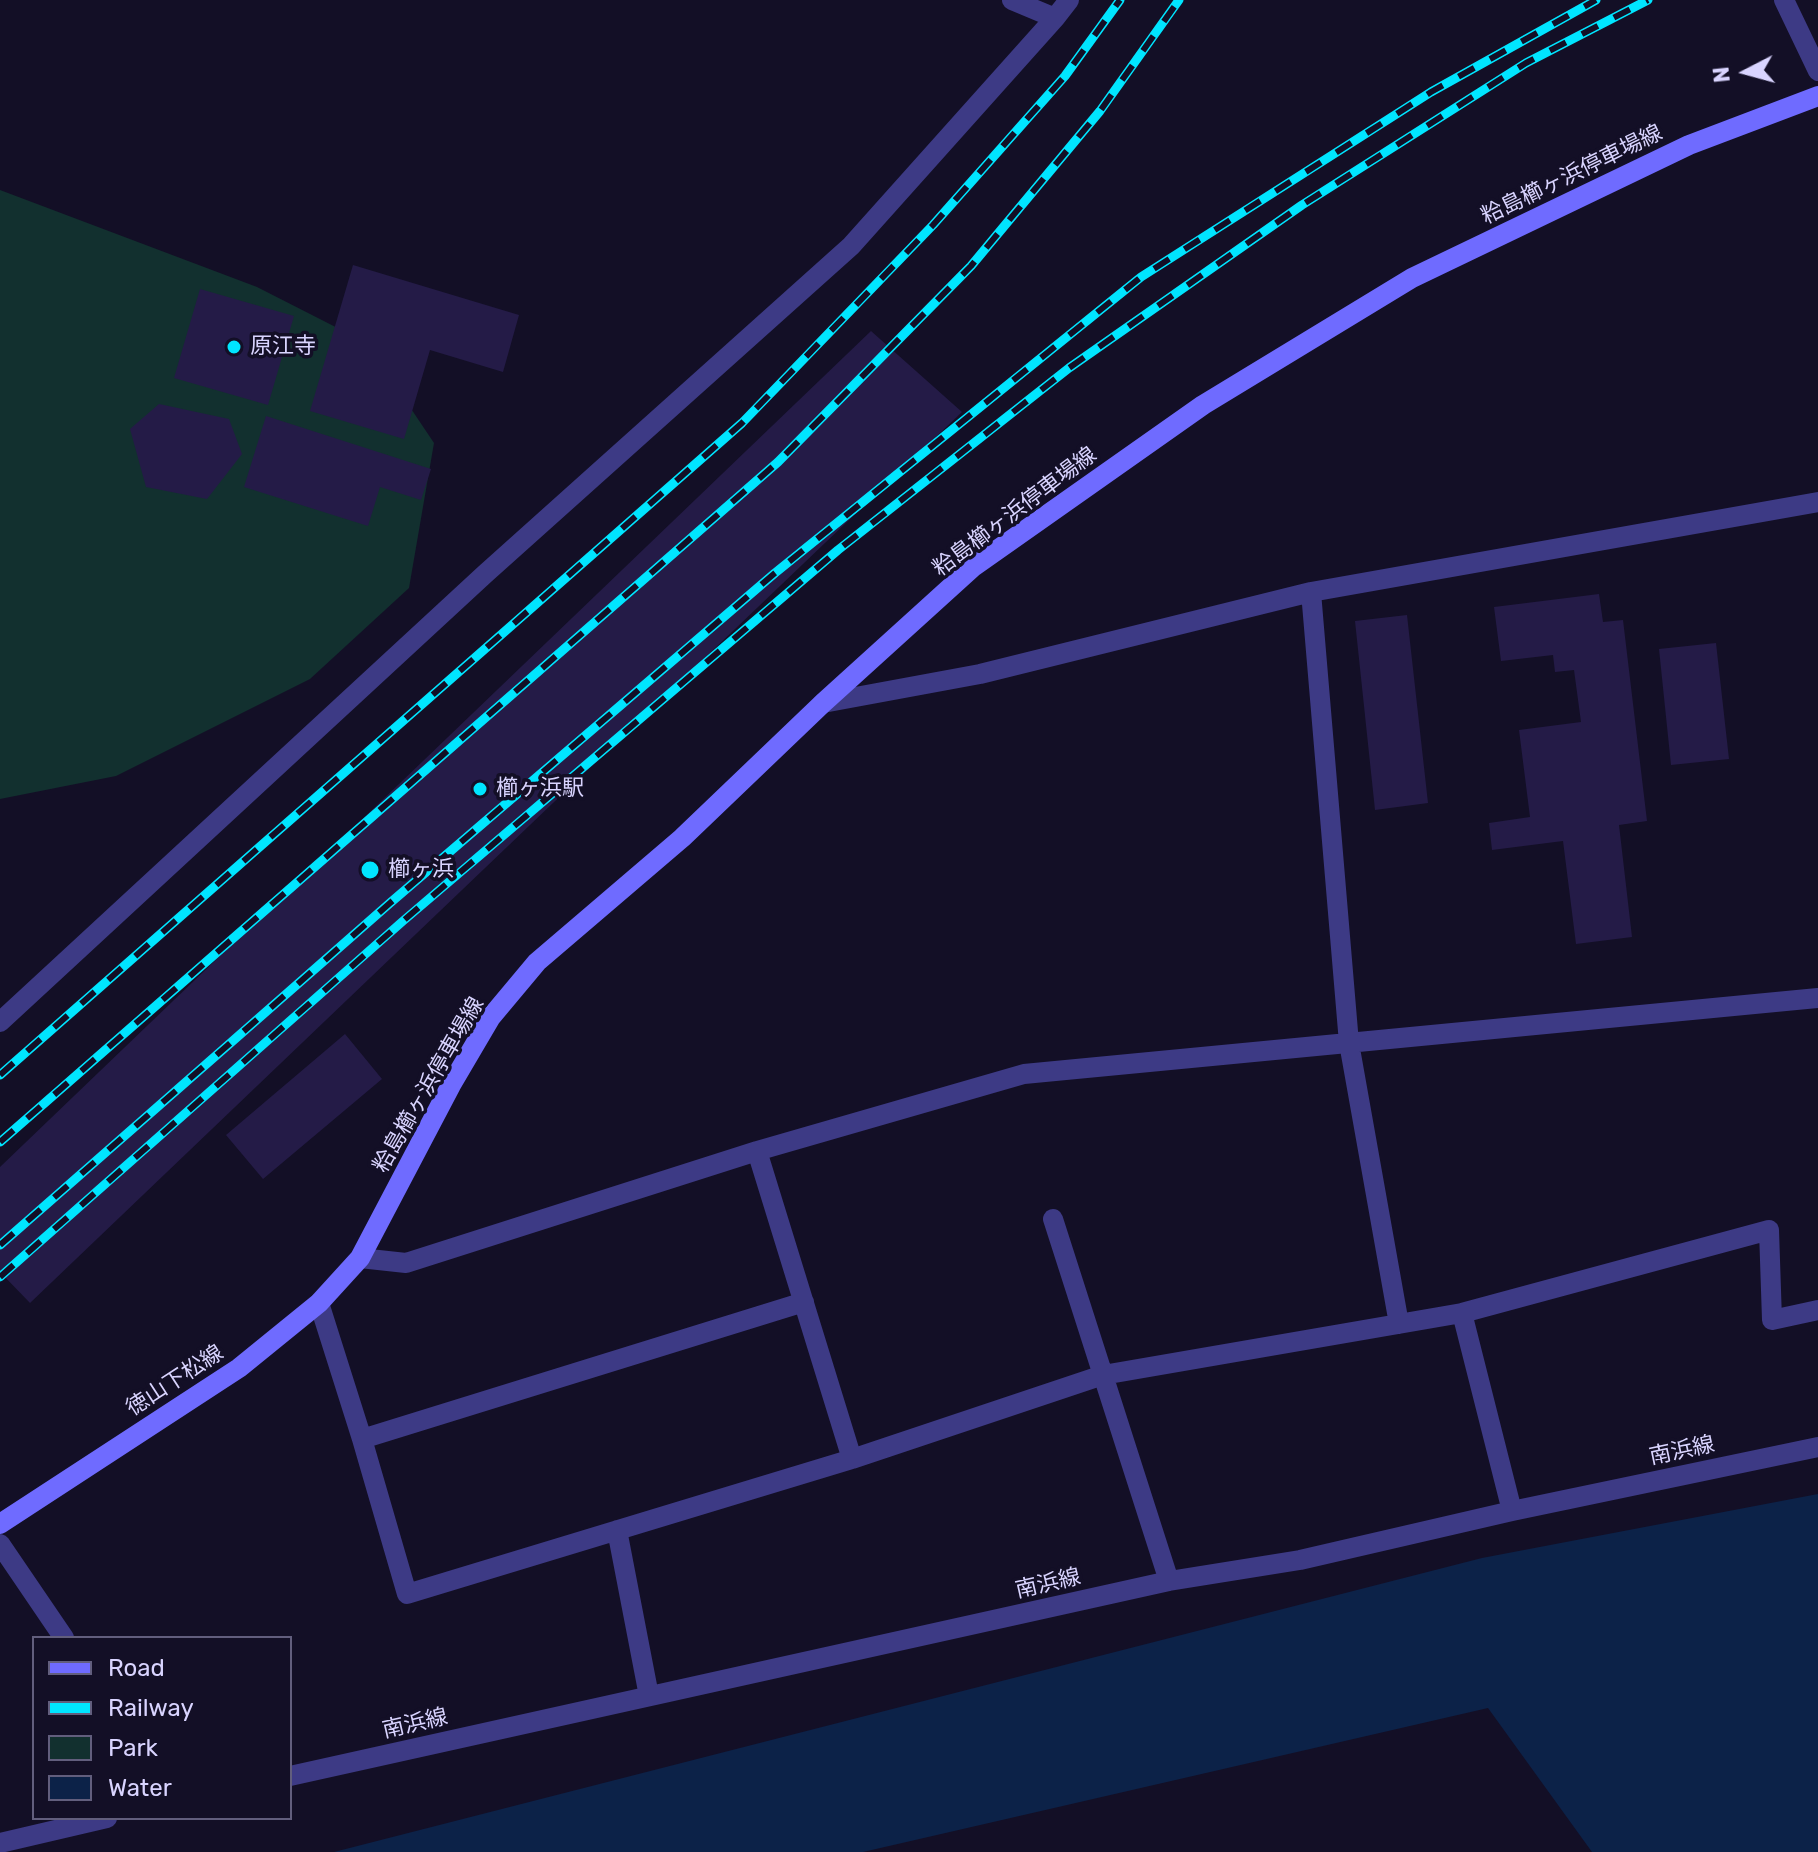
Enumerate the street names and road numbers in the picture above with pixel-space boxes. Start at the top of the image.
street label: 粭島櫛ヶ浜停車場線 [1477,120,1667,230]
street label: 粭島櫛ヶ浜停車場線 [928,442,1102,582]
street label: 粭島櫛ヶ浜停車場線 [368,993,490,1177]
street label: 徳山下松線 [122,1340,228,1422]
street label: 南浜線 [1647,1431,1717,1471]
street label: 南浜線 [1013,1564,1083,1604]
street label: 南浜線 [380,1704,450,1744]

